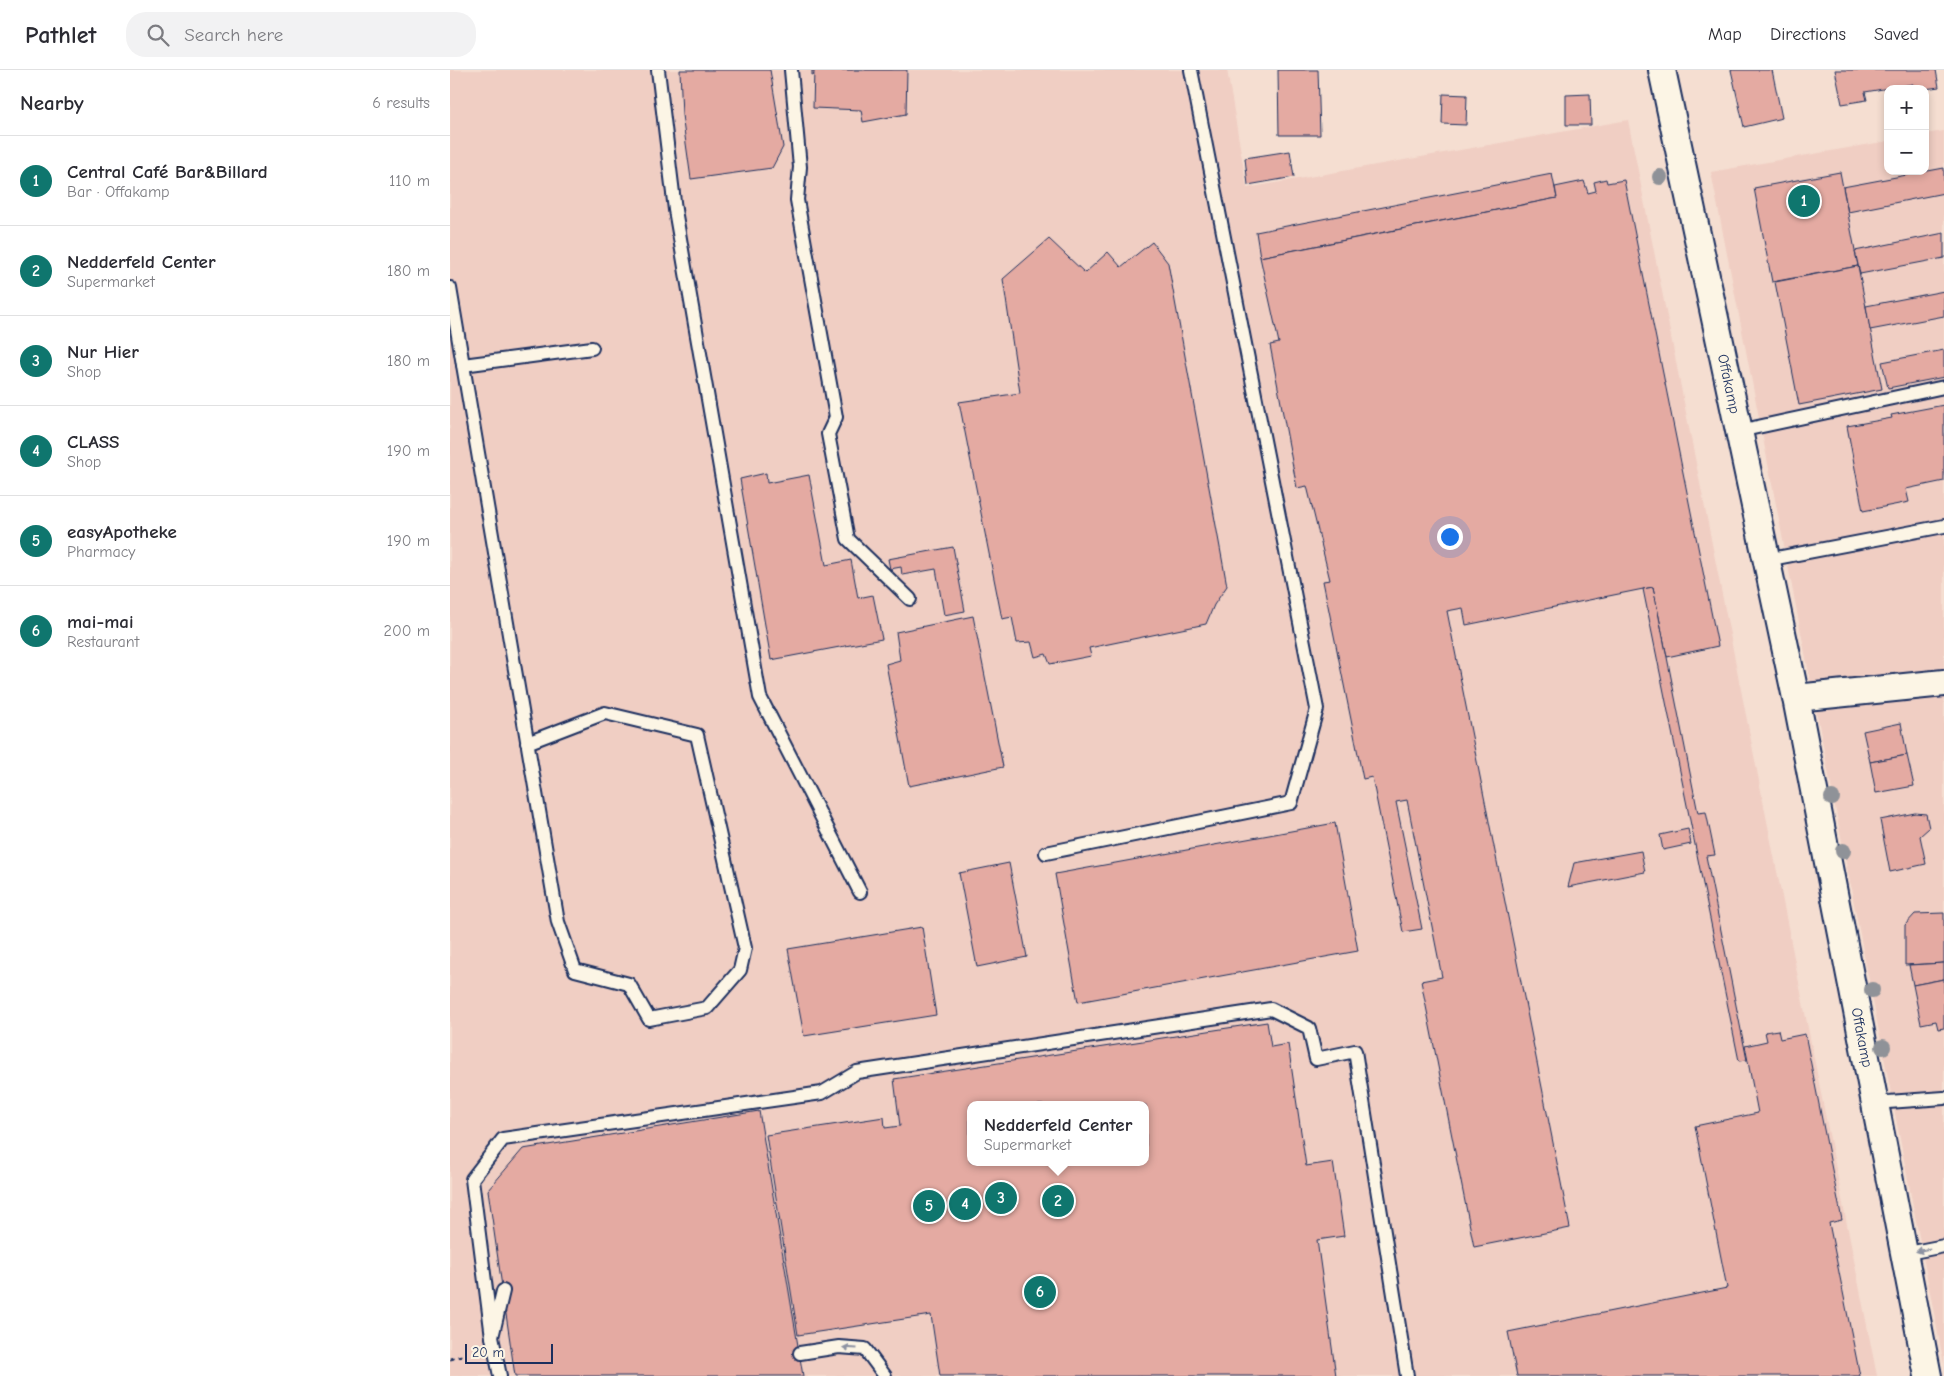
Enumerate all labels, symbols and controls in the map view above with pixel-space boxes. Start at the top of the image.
search box [126,12,476,57]
text: Pathlet [25,21,96,49]
icon: search [144,21,172,49]
text: Search here [184,24,283,46]
text: Map [1708,24,1742,45]
text: Directions [1770,24,1846,45]
text: Saved [1874,24,1919,45]
map controls [1884,85,1929,175]
button: + [1884,85,1929,130]
text: Nearby [20,91,84,115]
text: 6 results [372,94,430,112]
button: − [1884,130,1929,175]
text: Central Café Bar&Billard [67,161,268,183]
text: 1 [33,172,39,190]
text: 110 m [389,172,430,190]
pin: 1 [1788,182,1820,220]
text: Bar · Offakamp [67,183,170,201]
text: Nedderfeld Center [67,251,216,273]
text: 2 [32,262,40,280]
text: 180 m [387,262,430,280]
text: Supermarket [67,273,155,291]
text: Nur Hier [67,341,139,363]
text: 3 [32,352,40,370]
text: 180 m [387,352,430,370]
street label: Offakamp [1714,352,1744,415]
text: Shop [67,363,101,381]
text: CLASS [67,431,119,453]
text: 4 [32,442,40,460]
text: 190 m [387,442,430,460]
text: Shop [67,453,101,471]
text: easyApotheke [67,521,177,543]
your location [1437,524,1463,550]
text: 5 [32,532,40,550]
text: 190 m [387,532,430,550]
text: Pharmacy [67,543,136,561]
text: mai-mai [67,611,134,633]
text: 6 [32,622,40,640]
text: 200 m [384,622,430,640]
text: Restaurant [67,633,139,651]
street label: Offakamp [1847,1006,1877,1069]
popup [967,1101,1149,1166]
text: Nedderfeld Center [984,1114,1132,1136]
text: Supermarket [984,1136,1071,1154]
pin: 3 [985,1179,1017,1217]
pin: 2 [1042,1182,1074,1220]
pin: 4 [949,1185,981,1223]
pin: 5 [913,1187,945,1225]
one-way arrow [1916,1246,1931,1254]
pin: 6 [1024,1273,1056,1311]
scale bar [465,1341,552,1364]
text: 20 m [472,1344,504,1361]
one-way arrow [842,1344,858,1352]

